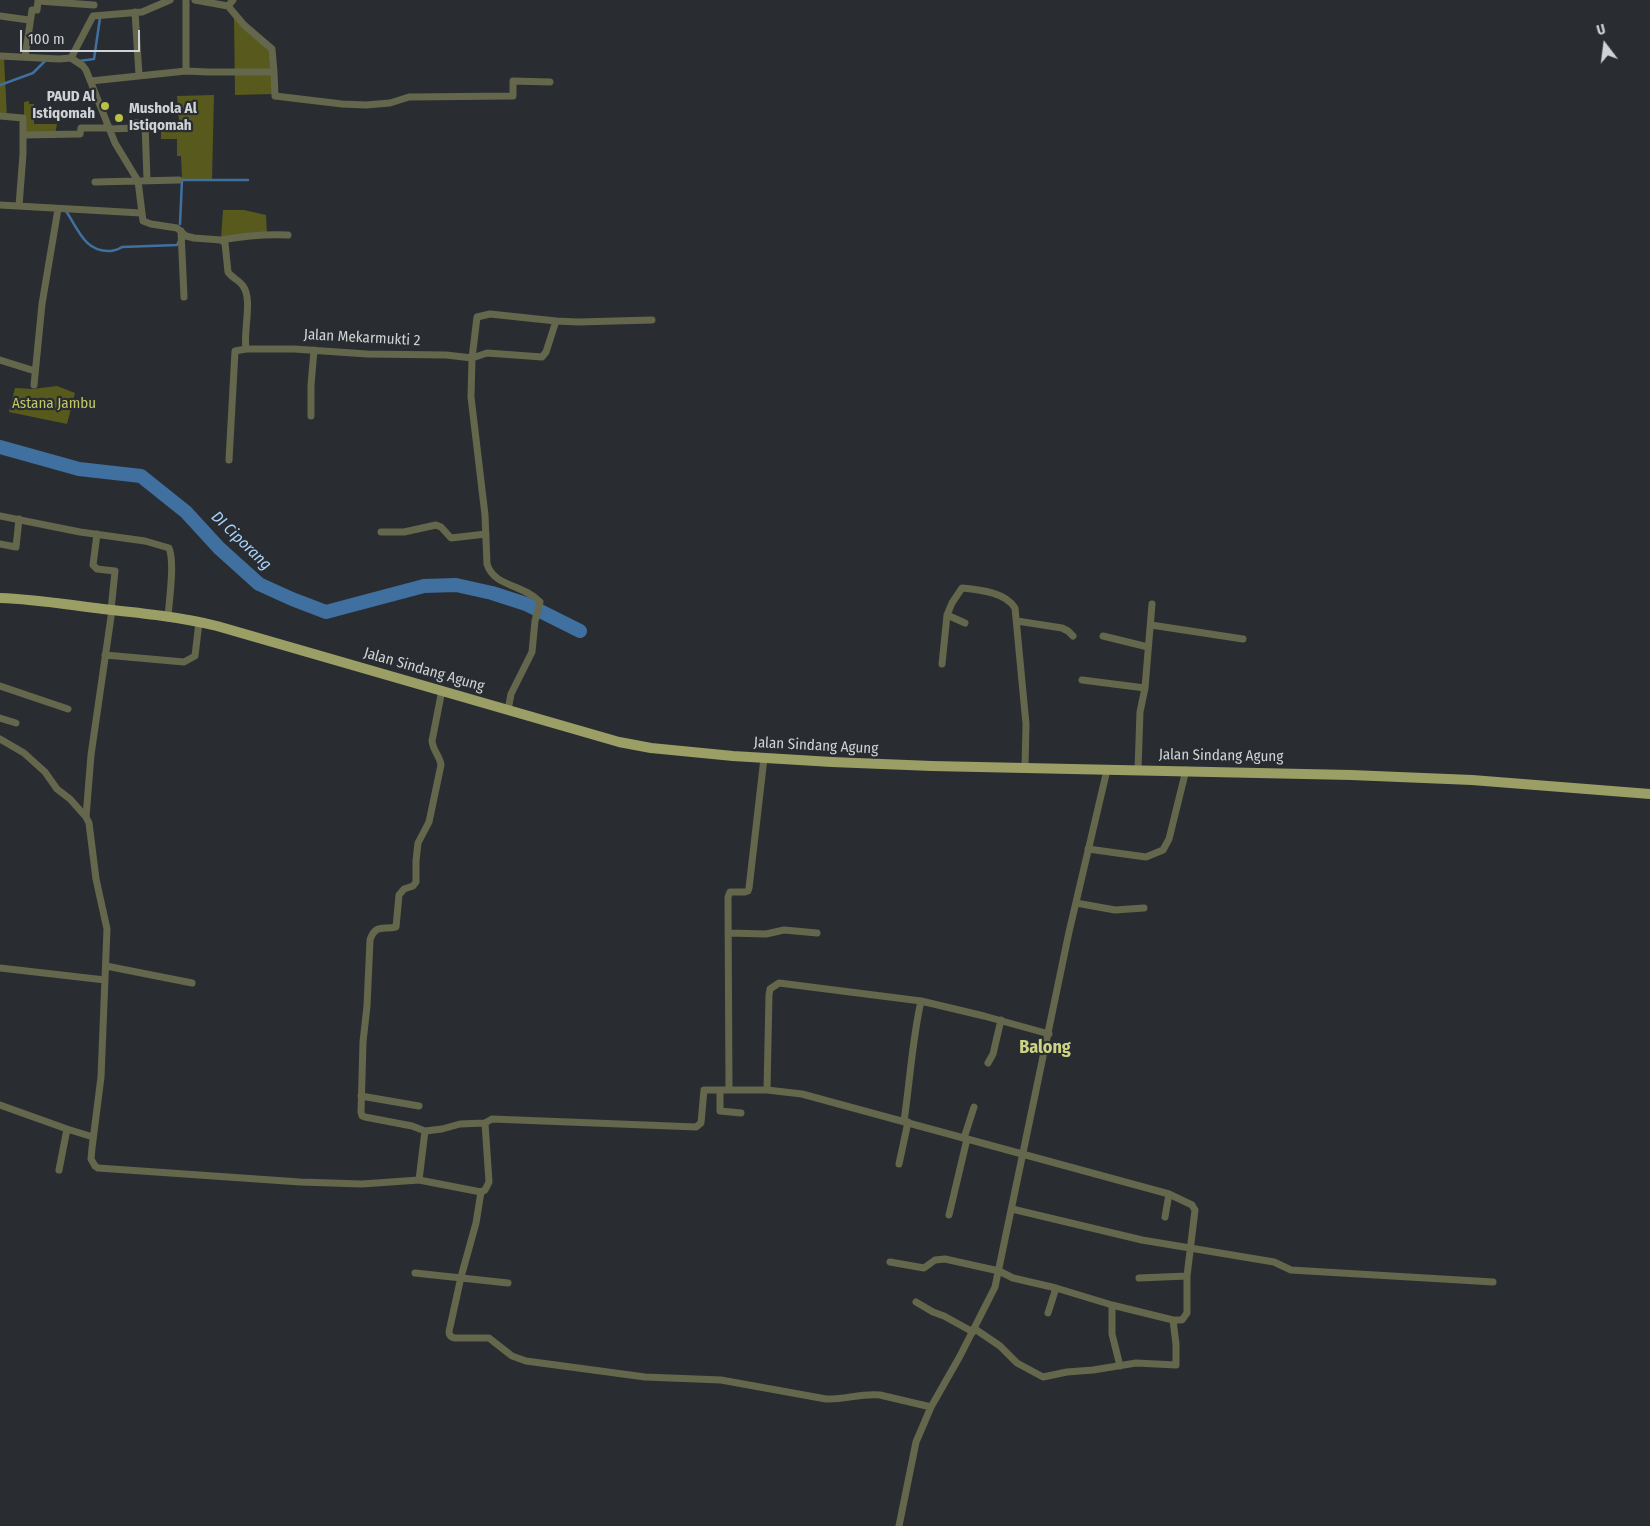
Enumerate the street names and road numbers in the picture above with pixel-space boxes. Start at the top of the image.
street label: Jalan Mekarmukti 2 [303,326,421,350]
street label: Jalan Sindang Agung [362,644,486,696]
street label: Jalan Sindang Agung [753,734,879,758]
street label: Jalan Sindang Agung [1159,746,1283,766]

